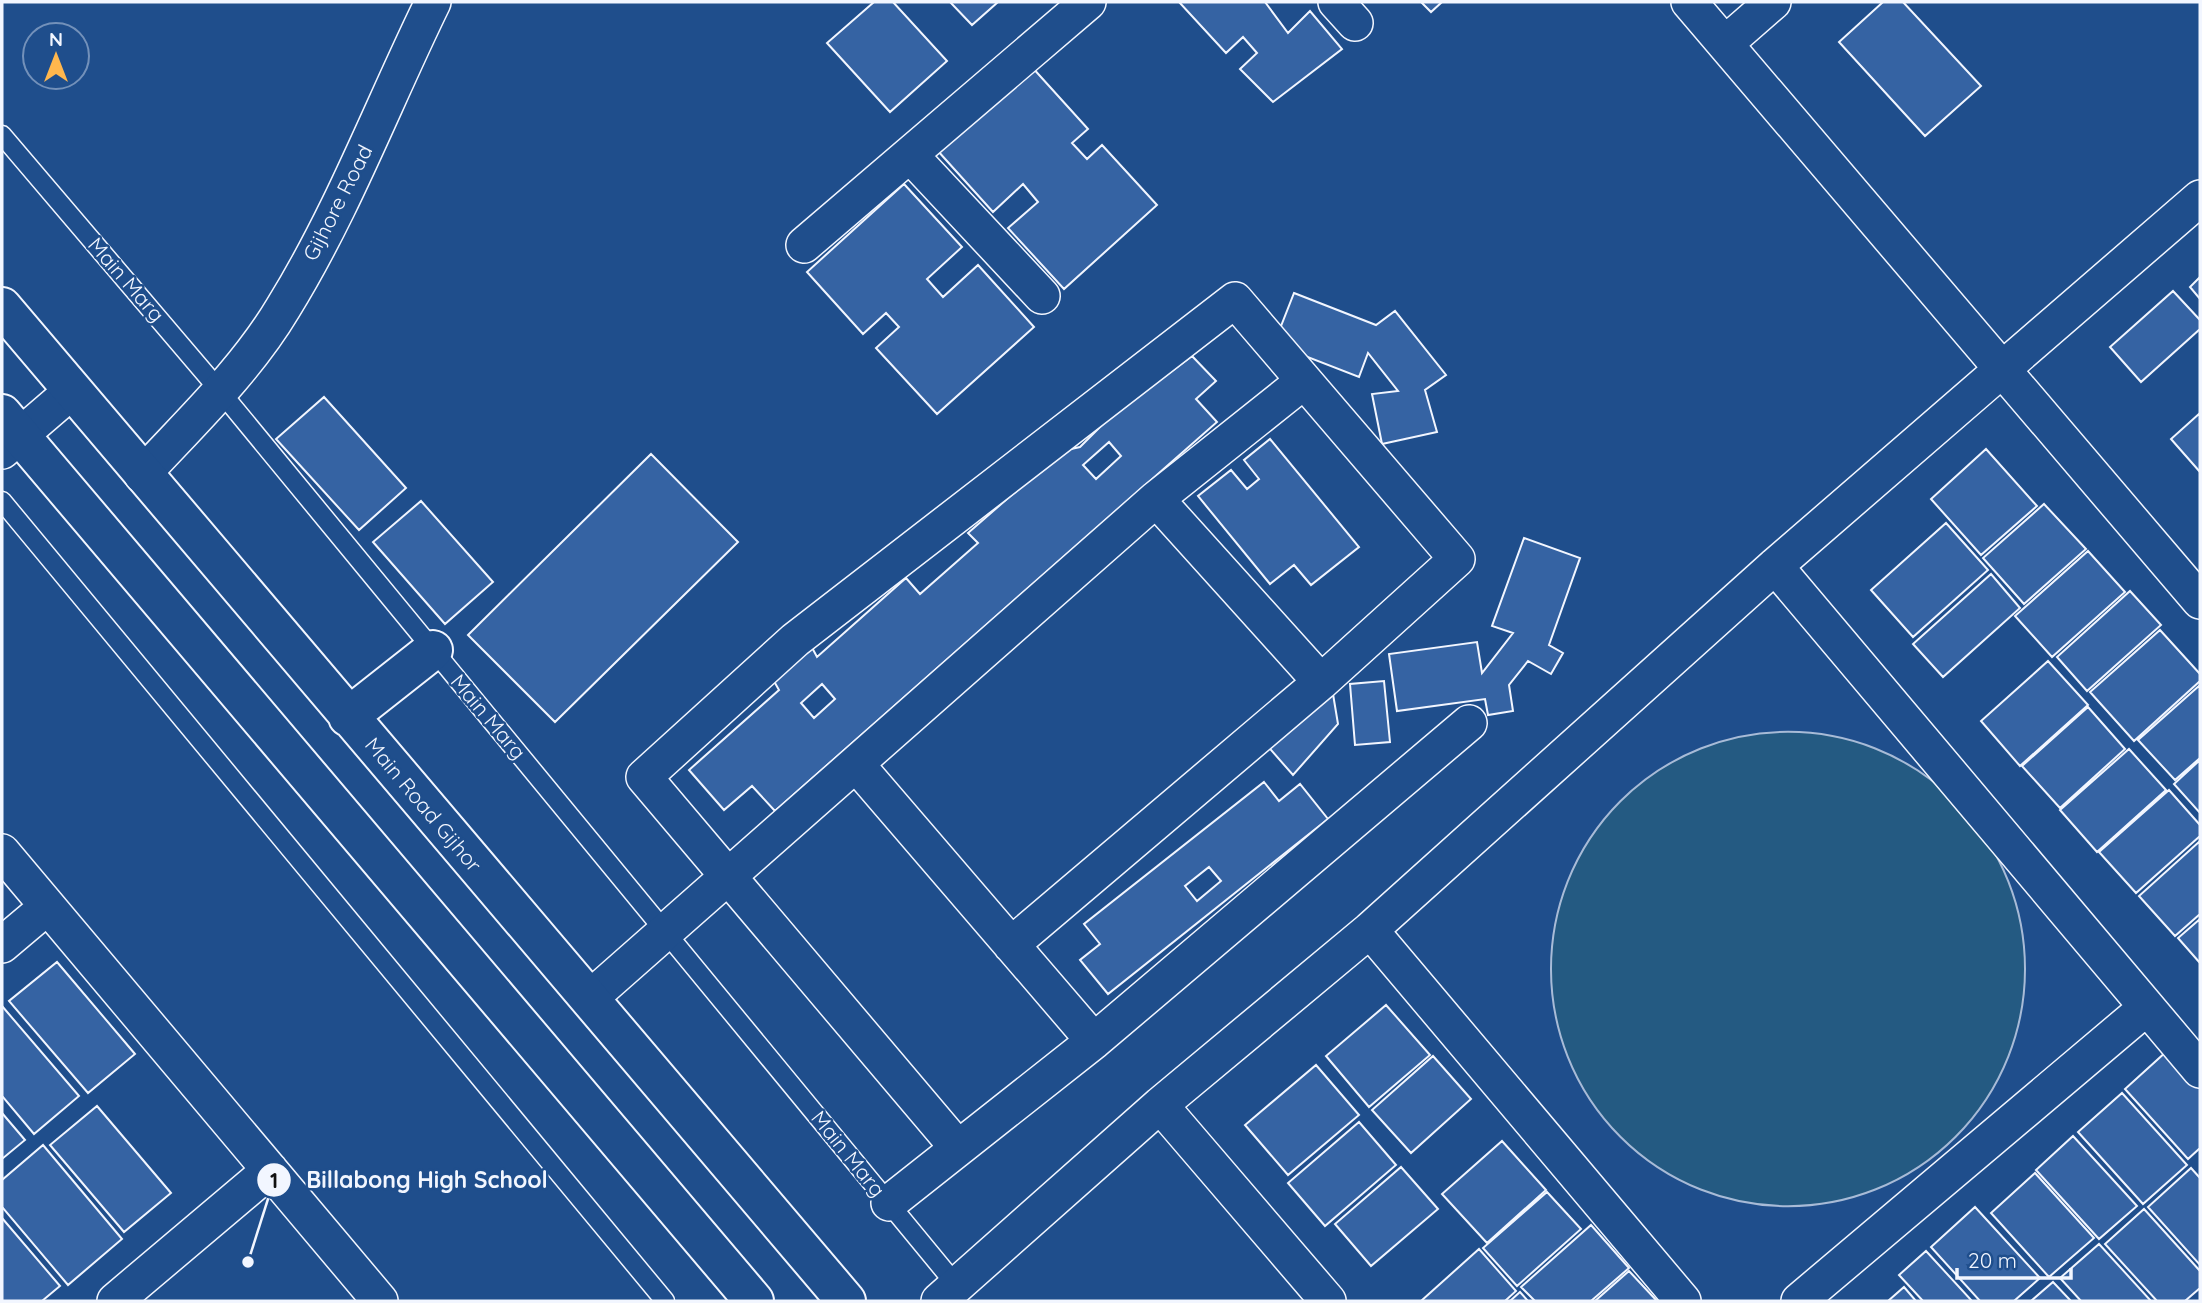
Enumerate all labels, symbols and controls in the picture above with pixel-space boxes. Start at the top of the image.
north arrow [21,21,91,91]
text: N [49,27,63,51]
street label: Gijhore Road [297,140,377,265]
street label: Main Marg [83,232,170,327]
street label: Main Marg [446,668,532,764]
street label: Main Road Gijhor [360,732,488,877]
street label: Main Marg [806,1105,891,1202]
callout: Billabong High School [257,1158,562,1202]
text: Billabong High School [306,1165,548,1194]
text: 1 [270,1167,278,1193]
scale bar [1957,1236,2071,1280]
text: 20 m [1968,1247,2017,1273]

